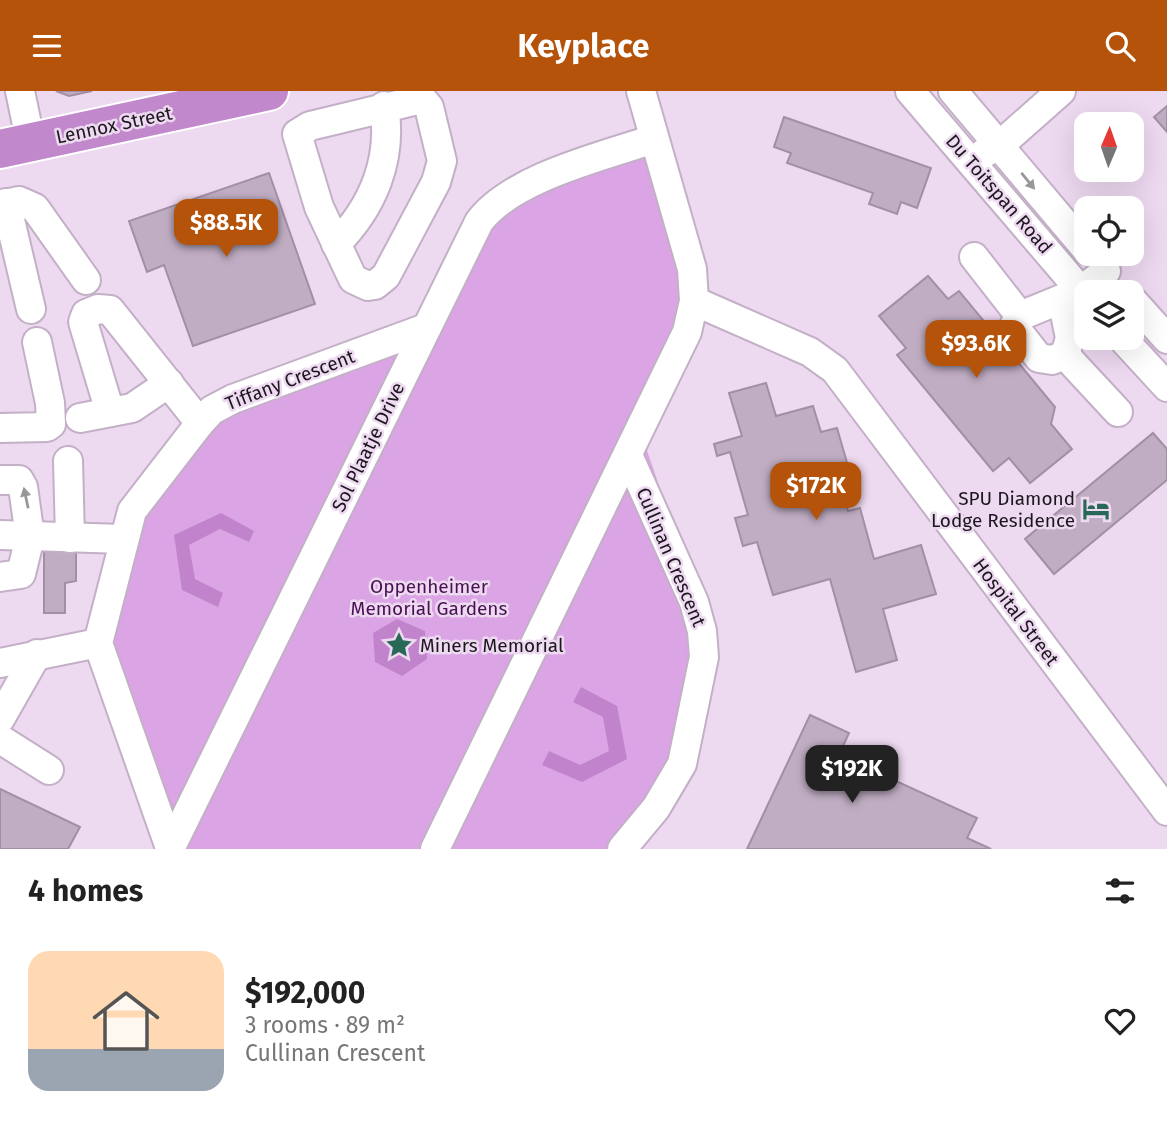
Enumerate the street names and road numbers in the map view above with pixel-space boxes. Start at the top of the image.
street label: Lennox Street [54,101,174,149]
street label: Du Toitspan Road [941,130,1057,258]
street label: Tiffany Crescent [222,345,358,415]
street label: Sol Plaatje Drive [327,379,409,515]
street label: Cullinan Crescent [631,484,711,630]
street label: Hospital Street [968,554,1064,670]

